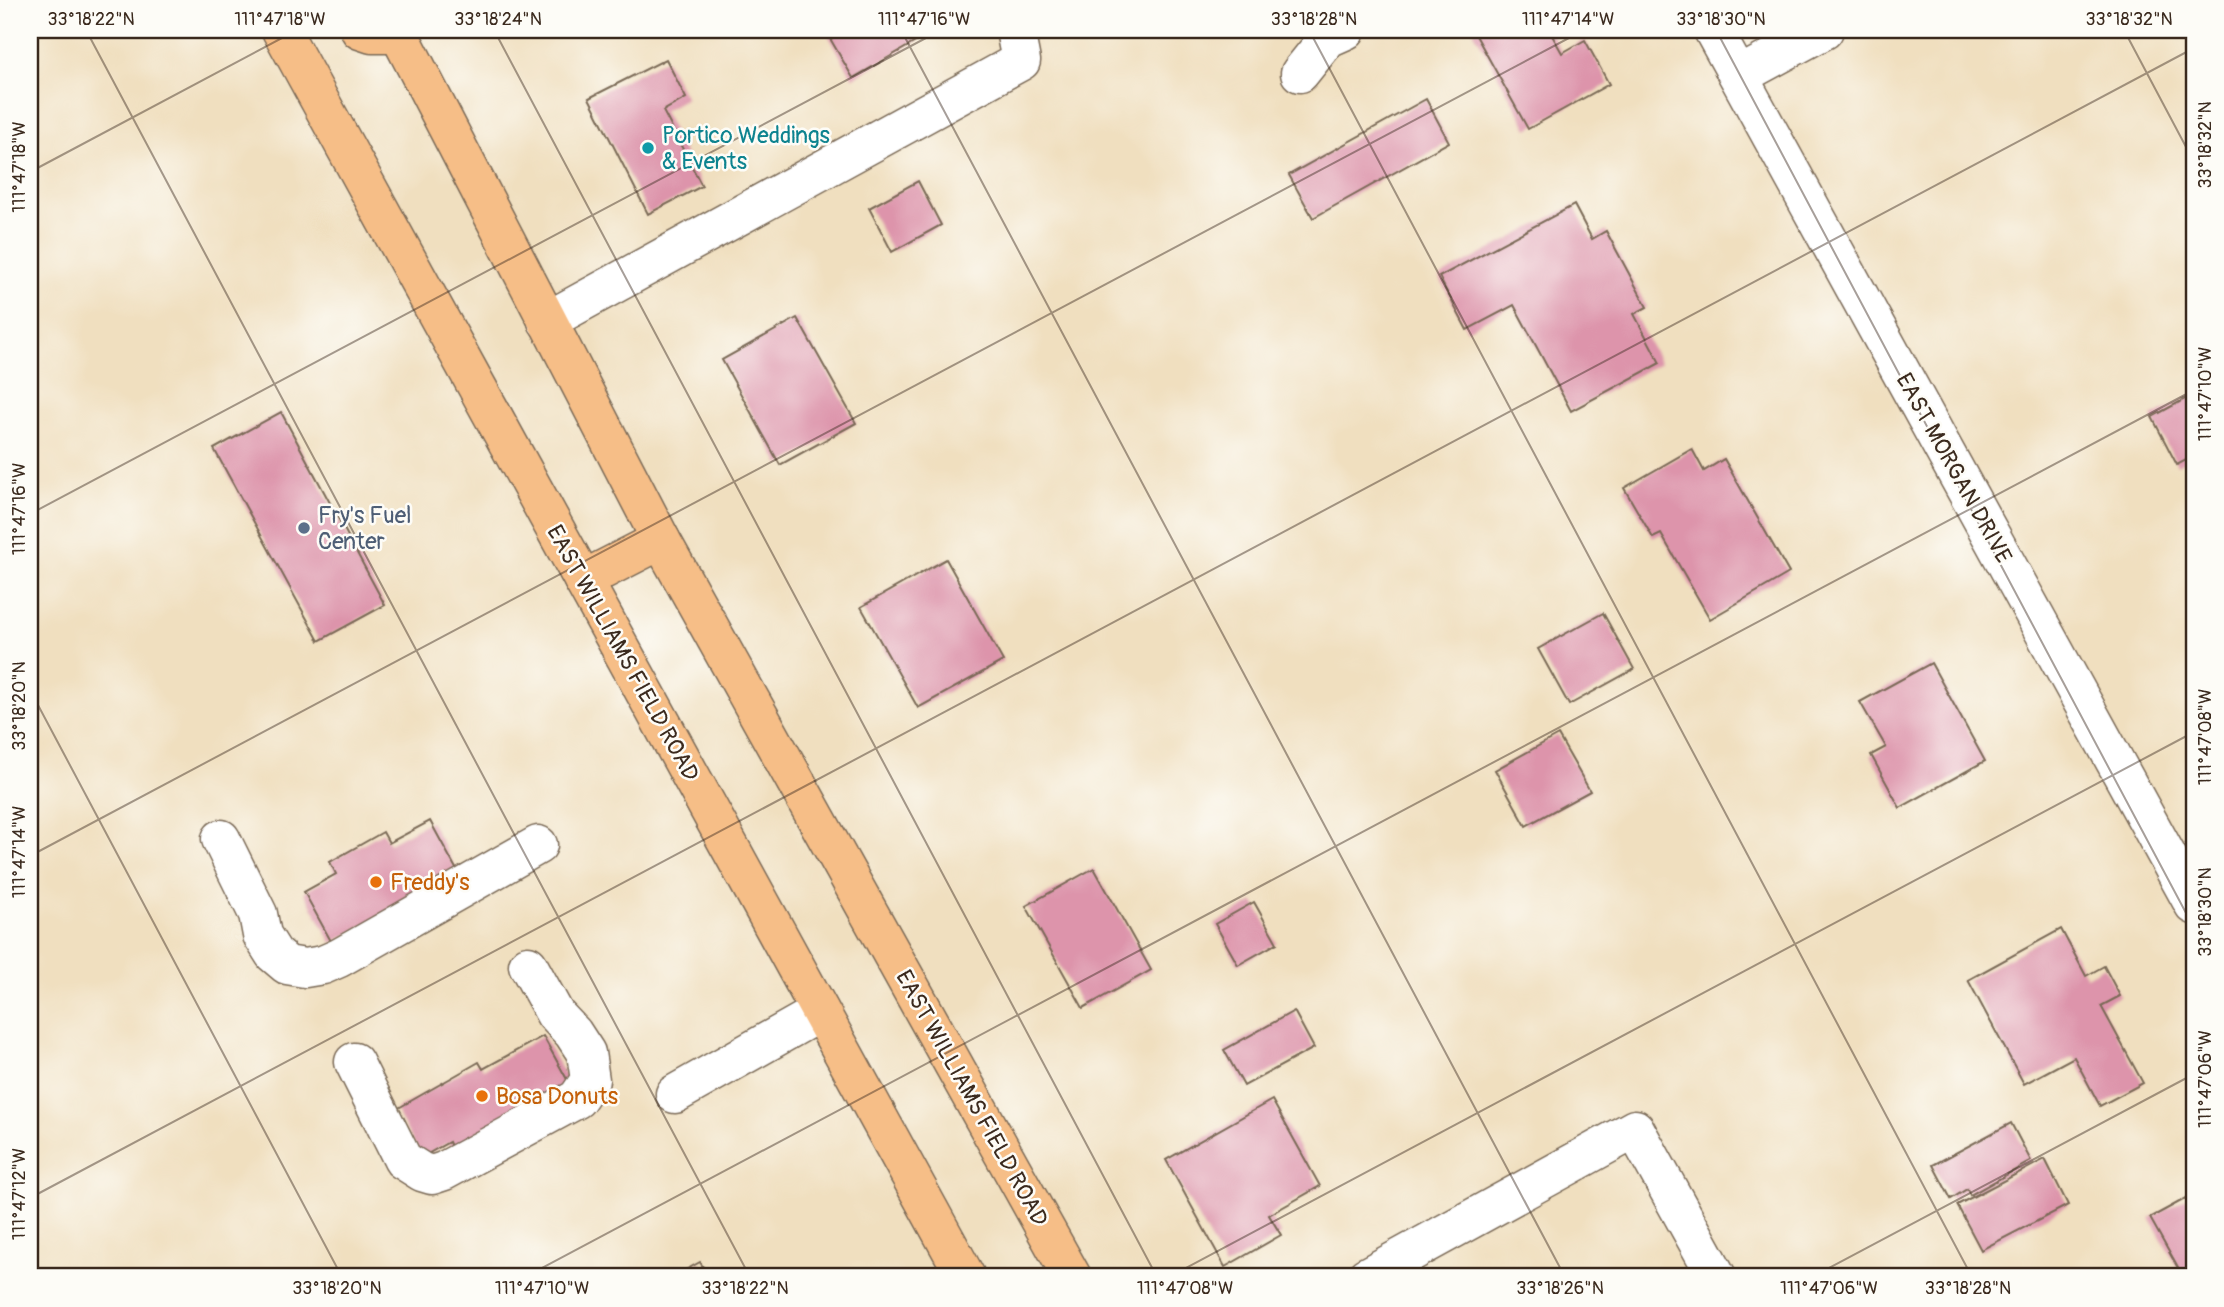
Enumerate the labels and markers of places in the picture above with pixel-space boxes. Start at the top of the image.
place label: Portico Weddings & Events [662,121,830,176]
marker: Portico Weddings & Events [640,140,656,156]
place label: Fry's Fuel Center [318,501,411,556]
marker: Fry's Fuel Center [296,520,312,536]
place label: Freddy's [390,868,470,897]
marker: Freddy's [368,874,384,890]
place label: Bosa Donuts [496,1082,618,1111]
marker: Bosa Donuts [474,1088,490,1104]

